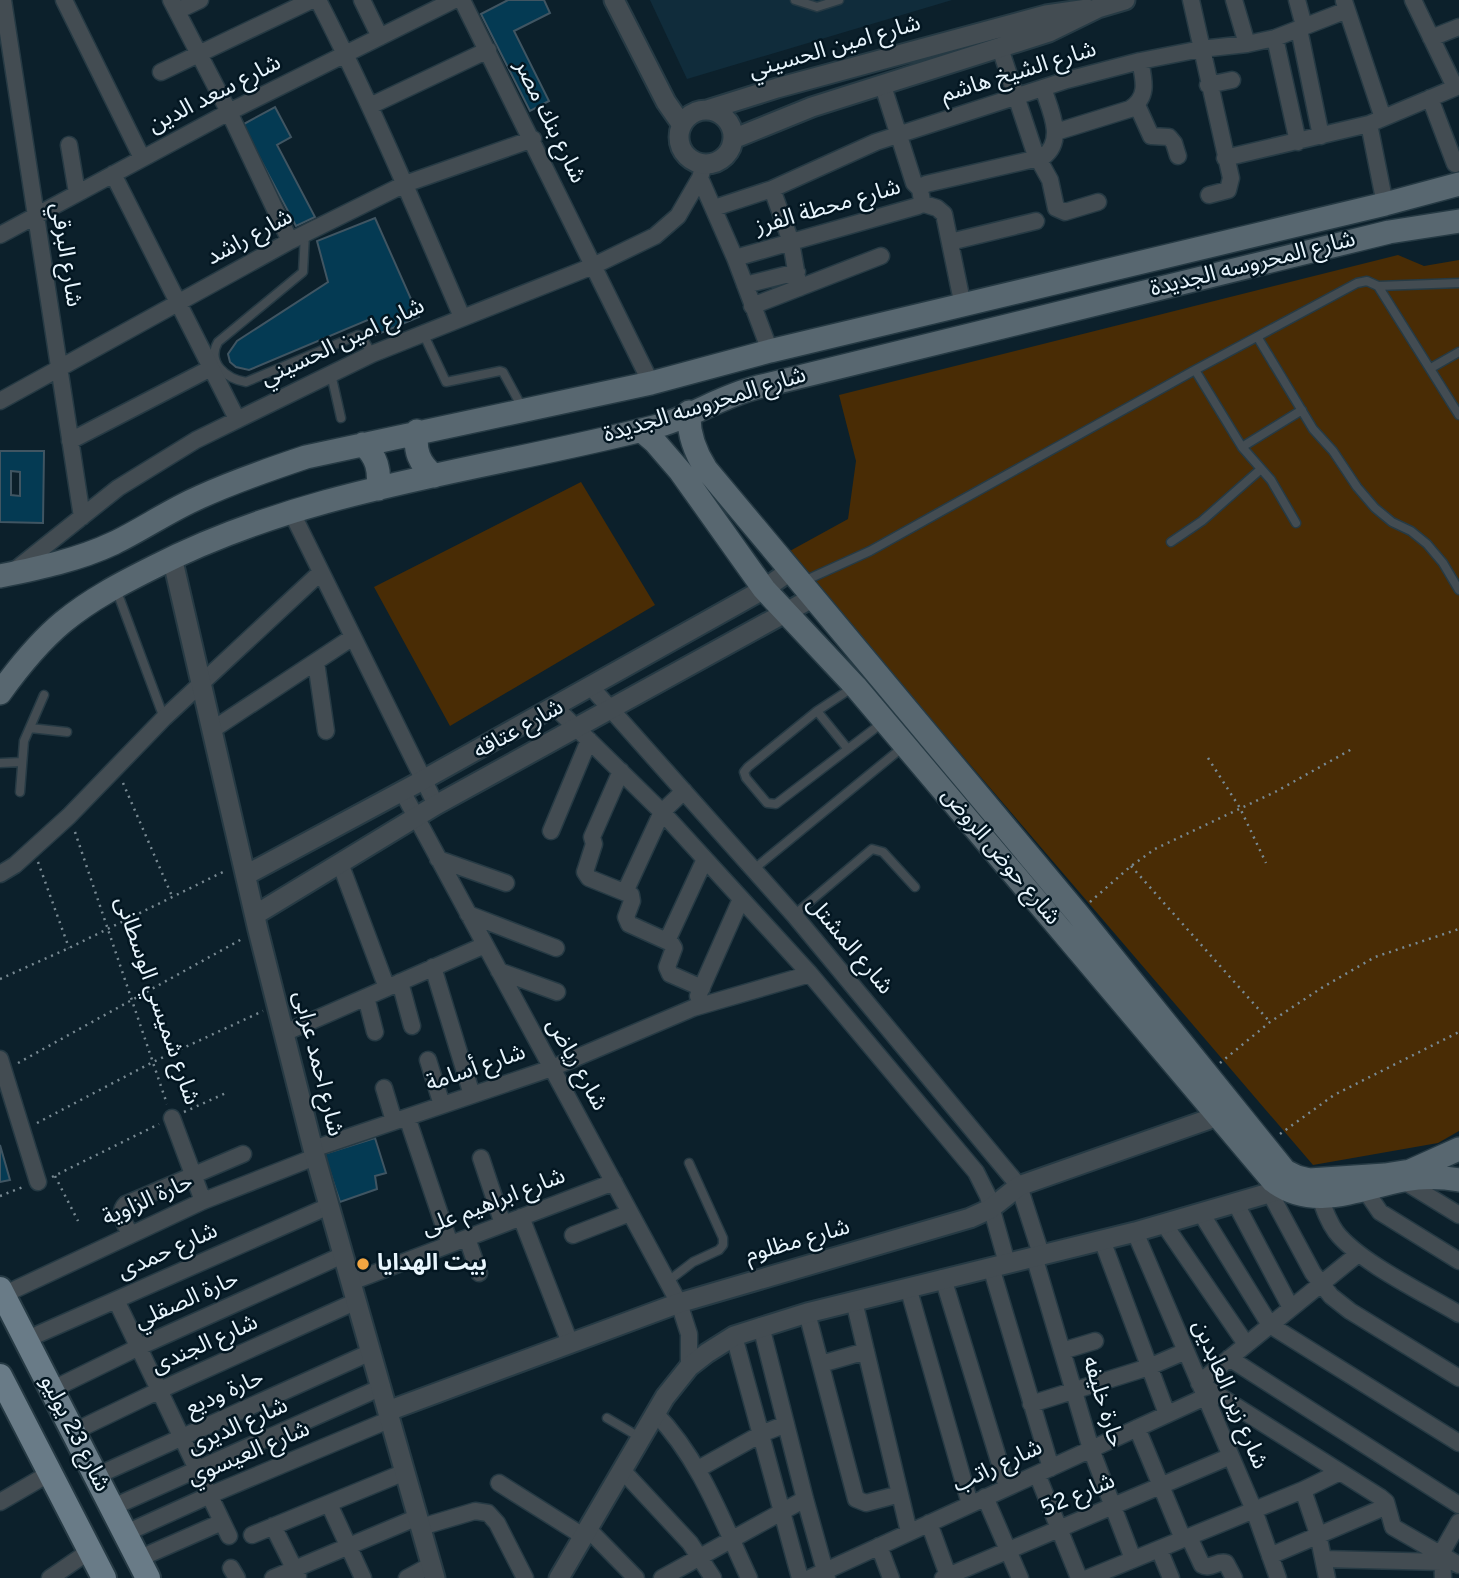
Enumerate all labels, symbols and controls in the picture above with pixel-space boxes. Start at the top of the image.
street label: شارع امين الحسيني [746,10,924,87]
street label: شارع الشيخ هاشم [938,36,1100,110]
street label: شارع سعد الدين [144,49,286,141]
street label: شارع بنك مصر [506,55,591,189]
street label: شارع محطة الفرز [751,173,904,243]
street label: شارع البرقي [42,201,88,309]
street label: شارع راشد [202,203,298,273]
street label: شارع المحروسه الجديدة [1147,225,1359,305]
street label: شارع امين الحسيني [256,292,430,394]
street label: شارع المحروسه الجديدة [600,361,810,451]
street label: شارع عتاقه [469,693,569,767]
street label: شارع حوض الروض [934,782,1066,932]
street label: شارع المشتل [799,891,899,1001]
street label: شارع شميسي الوسطانى [106,893,205,1109]
street label: شارع احمد عرابى [285,988,349,1140]
street label: شارع رياض [539,1014,613,1116]
street label: شارع أسامة [422,1037,530,1100]
street label: شارع ابراهيم على [418,1162,570,1244]
street label: حارة الزاوية [98,1168,198,1234]
street label: شارع مظلوم [742,1213,854,1272]
street label: شارع حمدى [113,1217,223,1287]
place label: بيت الهدايا [377,1250,487,1279]
marker: بيت الهدايا [355,1256,371,1272]
street label: حارة الصقلي [130,1265,244,1337]
street label: شارع الجندى [147,1309,263,1381]
street label: شارع زين العابدين [1185,1316,1273,1474]
street label: حارة خليفه [1074,1353,1130,1451]
street label: حارة وديع [181,1364,269,1424]
street label: شارع 23 يوليو [32,1371,116,1497]
street label: شارع الديرى [183,1392,293,1462]
street label: شارع العيسوي [183,1415,315,1493]
street label: شارع راتب [949,1434,1047,1500]
street label: شارع 52 [1036,1467,1120,1525]

